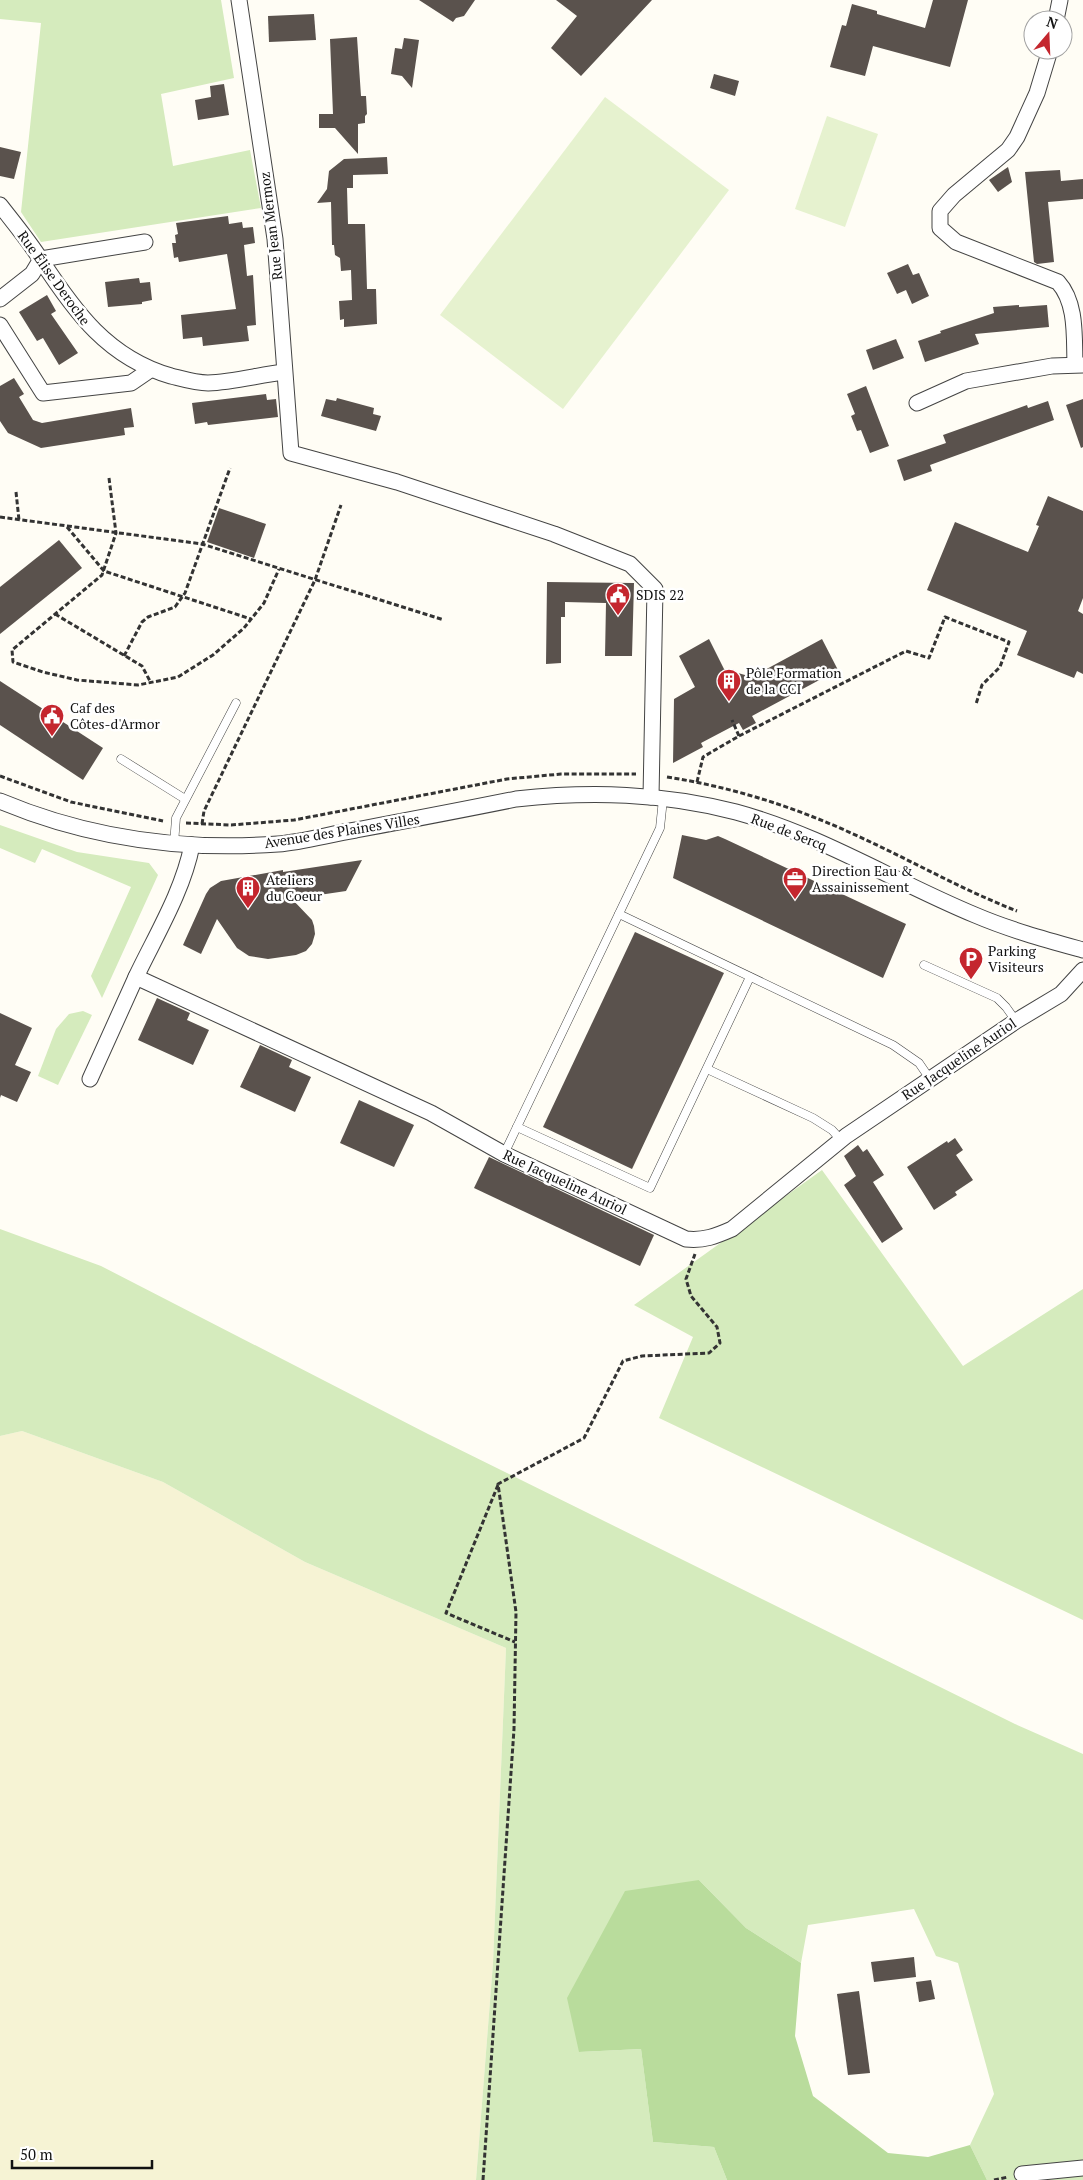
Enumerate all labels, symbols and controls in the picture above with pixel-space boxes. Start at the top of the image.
north arrow [1023,10,1073,60]
text: N [1044,12,1061,33]
street label: Rue Jean Mermoz [254,171,287,281]
street label: Rue Élise Deroche [14,227,95,329]
public building icon: SDIS 22 [605,582,631,616]
place label: SDIS 22 [636,585,684,604]
place label: Pôle Formation de la CCI [746,663,842,698]
building icon: Pôle Formation de la CCI [716,668,742,702]
place label: Caf des Côtes-d'Armor [70,698,160,733]
public building icon: Caf des Côtes-d'Armor [39,703,65,737]
street label: Rue de Sercq [749,808,830,855]
street label: Avenue des Plaines Villes [263,809,421,852]
place label: Direction Eau & Assainissement [812,861,913,896]
office icon: Direction Eau & Assainissement [782,866,808,900]
place label: Ateliers du Coeur [266,870,323,905]
building icon: Ateliers du Coeur [235,875,261,909]
place label: Parking Visiteurs [988,941,1044,976]
parking icon: Parking Visiteurs [958,946,984,980]
street label: Rue Jacqueline Auriol [898,1013,1020,1104]
street label: Rue Jacqueline Auriol [500,1145,630,1219]
scale bar [12,2138,152,2170]
text: 50 m [20,2144,53,2164]

